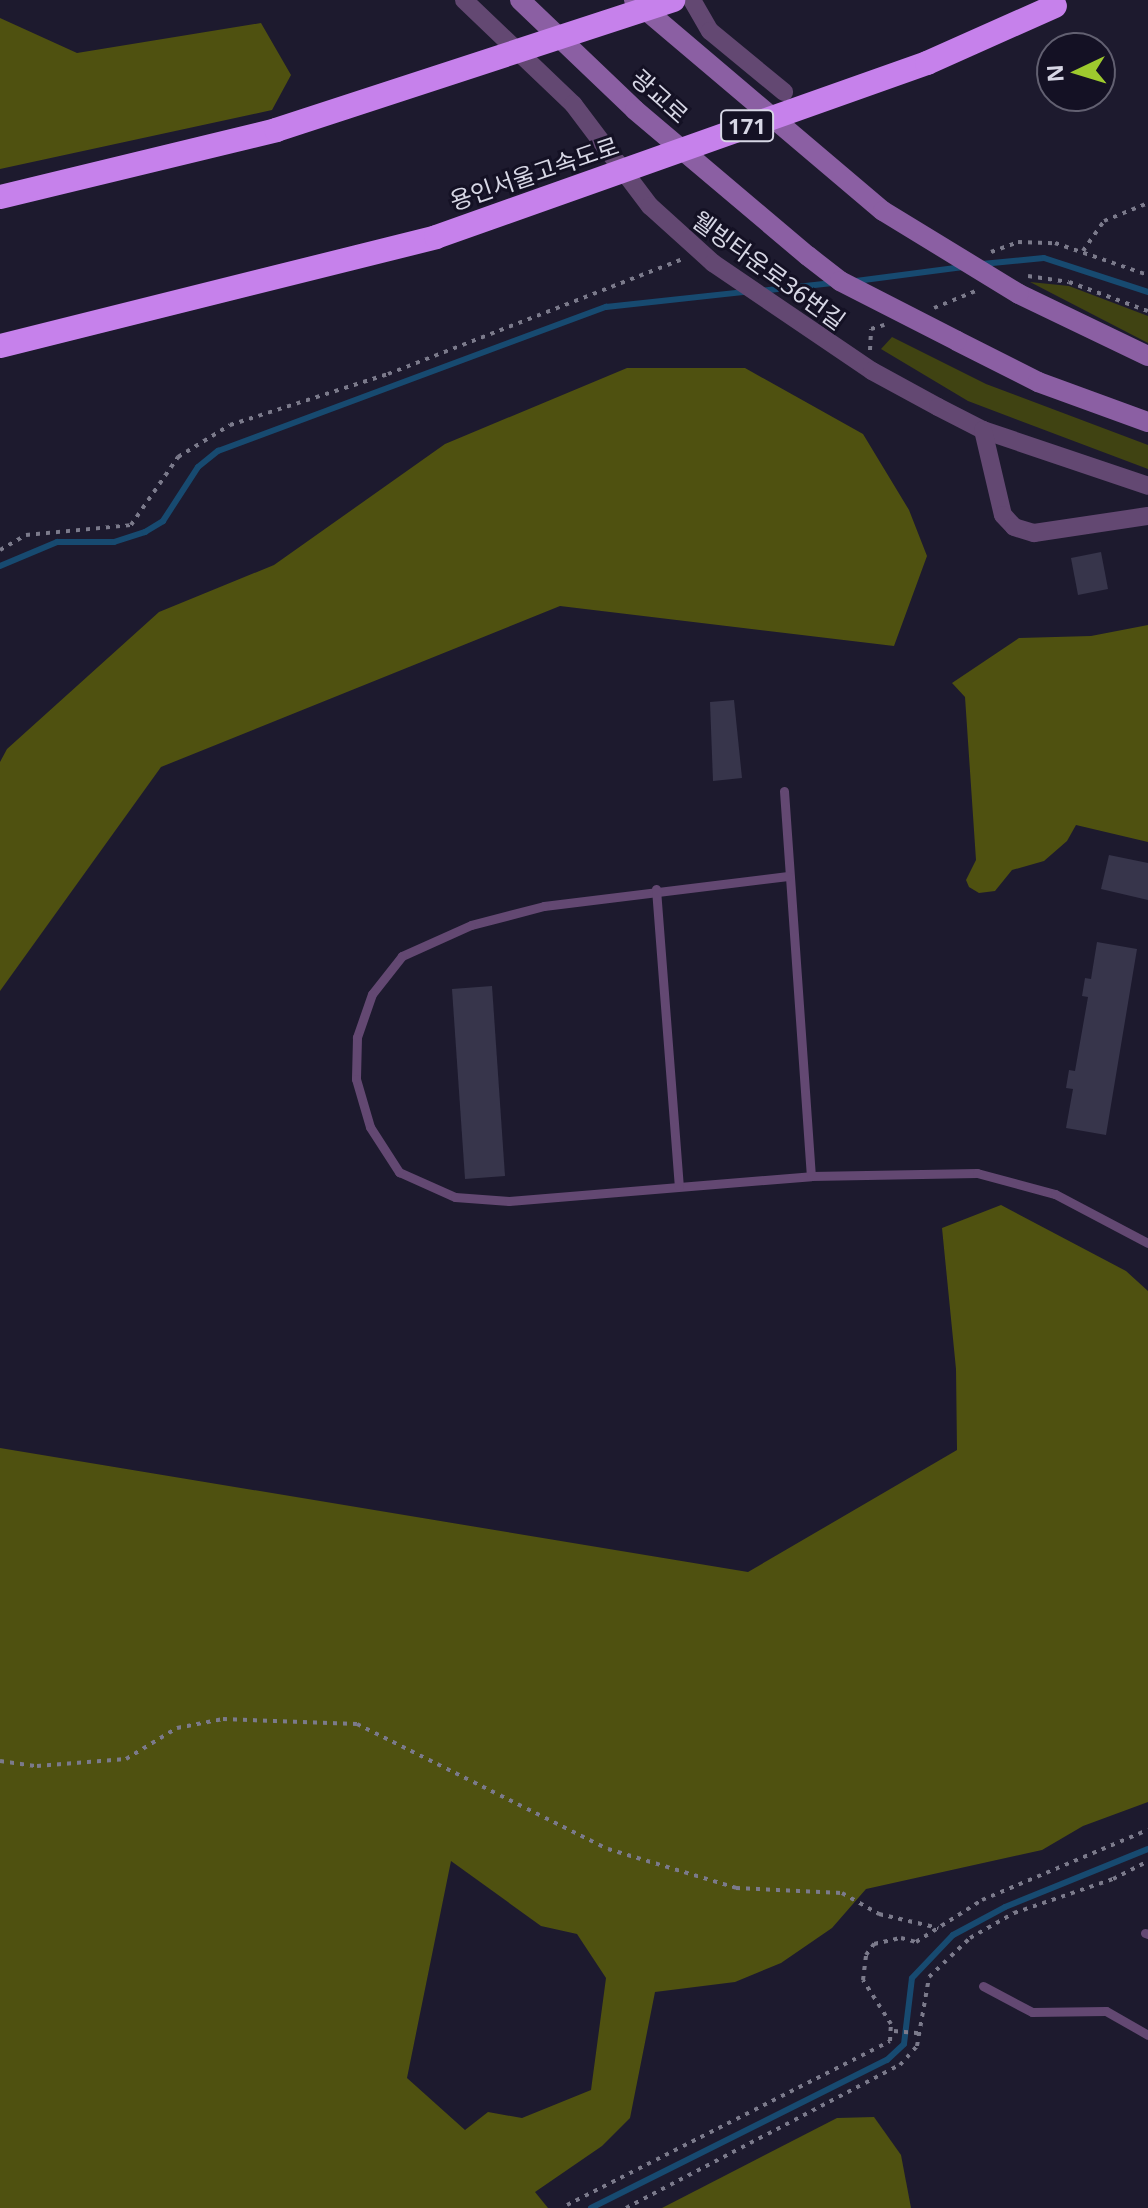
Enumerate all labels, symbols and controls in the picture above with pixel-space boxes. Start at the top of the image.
north arrow [1036,32,1116,112]
street label: 광교로 [626,63,694,129]
text: N [1038,64,1070,84]
road number: 171 [719,108,775,144]
street label: 용인서울고속도로 [446,131,622,215]
street label: 웰빙타운로36번길 [687,205,851,335]

